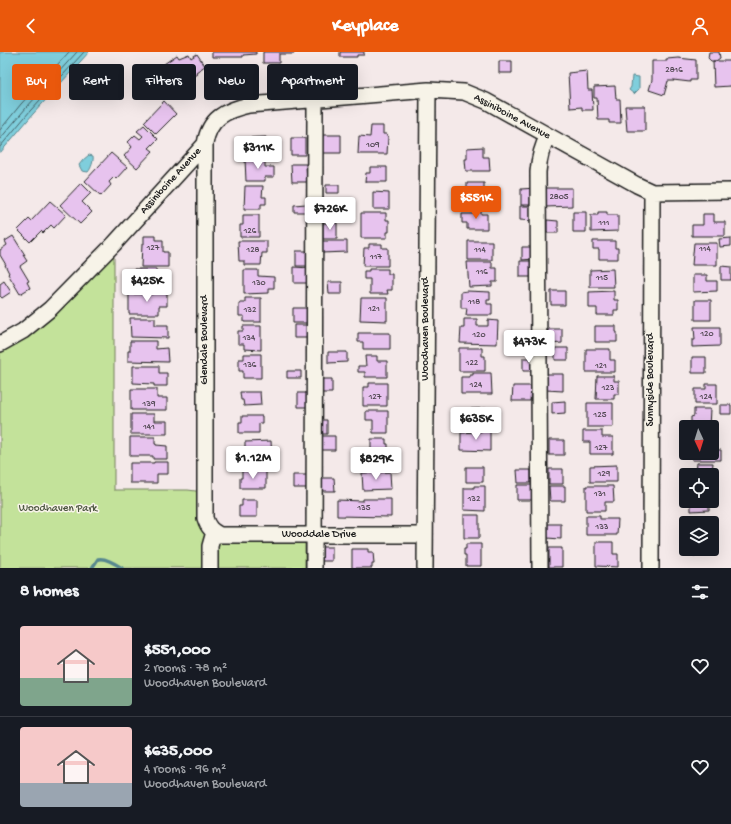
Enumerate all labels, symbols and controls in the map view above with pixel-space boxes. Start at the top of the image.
icon: back [20,15,42,37]
icon: person [689,15,711,37]
text: Keyplace [332,16,399,37]
chip: Buy [12,64,61,100]
chip: Rent [69,64,124,100]
chip: Filters [132,64,196,100]
chip: New [204,64,259,100]
chip: Apartment [267,64,358,100]
house number: 2816 [665,65,683,76]
street label: Assiniboine Avenue [472,92,553,142]
pin: $311K [230,136,286,170]
house number: 109 [365,140,380,151]
text: $311K [243,141,273,156]
street label: Assiniboine Avenue [138,145,204,217]
pin: $551K [448,186,504,220]
text: $551K [460,191,492,206]
house number: 2805 [549,192,569,203]
pin: $726K [302,197,358,231]
text: $726K [314,202,346,217]
house number: 111 [598,218,610,229]
house number: 126 [243,226,257,237]
house number: 127 [146,243,160,254]
house number: 114 [698,244,712,255]
house number: 128 [246,245,260,256]
house number: 114 [473,245,487,256]
house number: 117 [369,252,382,263]
house number: 116 [475,267,488,278]
pin: $425K [119,269,175,303]
house number: 115 [595,273,608,284]
text: $425K [131,274,163,289]
street label: Woodhaven Boulevard [420,276,432,381]
house number: 130 [251,278,266,289]
street label: Glendale Boulevard [199,294,211,385]
house number: 118 [467,297,480,308]
house number: 121 [367,304,380,315]
house number: 132 [243,305,257,316]
house number: 120 [699,329,714,340]
house number: 120 [471,330,486,341]
pin: $473K [501,330,557,364]
street label: Sunnyside Boulevard [645,332,657,427]
house number: 134 [242,333,256,344]
text: $473K [513,335,545,350]
house number: 122 [465,358,479,369]
house number: 136 [243,360,257,371]
house number: 121 [594,361,607,372]
house number: 124 [469,380,483,391]
house number: 123 [601,383,615,394]
house number: 127 [368,392,382,403]
house number: 124 [699,392,713,403]
house number: 139 [142,399,156,410]
pin: $635K [448,407,504,441]
house number: 125 [593,410,607,421]
text: $635K [459,412,493,427]
north arrow [679,420,719,460]
map controls [679,420,719,556]
house number: 141 [142,422,155,433]
house number: 127 [594,443,608,454]
pin: $1.12M [220,446,286,480]
pin: $829K [348,447,404,481]
text: $1.12M [235,451,271,466]
text: $829K [359,452,393,467]
button: locate [679,468,719,508]
house number: 129 [597,469,611,480]
house number: 131 [593,489,606,500]
house number: 132 [467,494,481,505]
park label: Woodhaven Park [19,503,98,515]
house number: 135 [356,503,371,514]
button: layers [679,516,719,556]
house number: 133 [595,522,609,533]
street label: Wooddale Drive [282,529,357,541]
icon: filters [689,581,711,603]
text: 8 homes [20,582,78,602]
text: $551,000 [144,641,211,661]
icon: home [52,642,100,690]
icon: heart [689,655,711,677]
text: 2 rooms · 78 m² [144,661,227,676]
text: Woodhaven Boulevard [144,676,266,691]
text: $635,000 [144,742,212,762]
icon: home [52,743,100,791]
icon: heart [689,756,711,778]
text: 4 rooms · 96 m² [144,762,226,777]
text: Woodhaven Boulevard [144,777,266,792]

